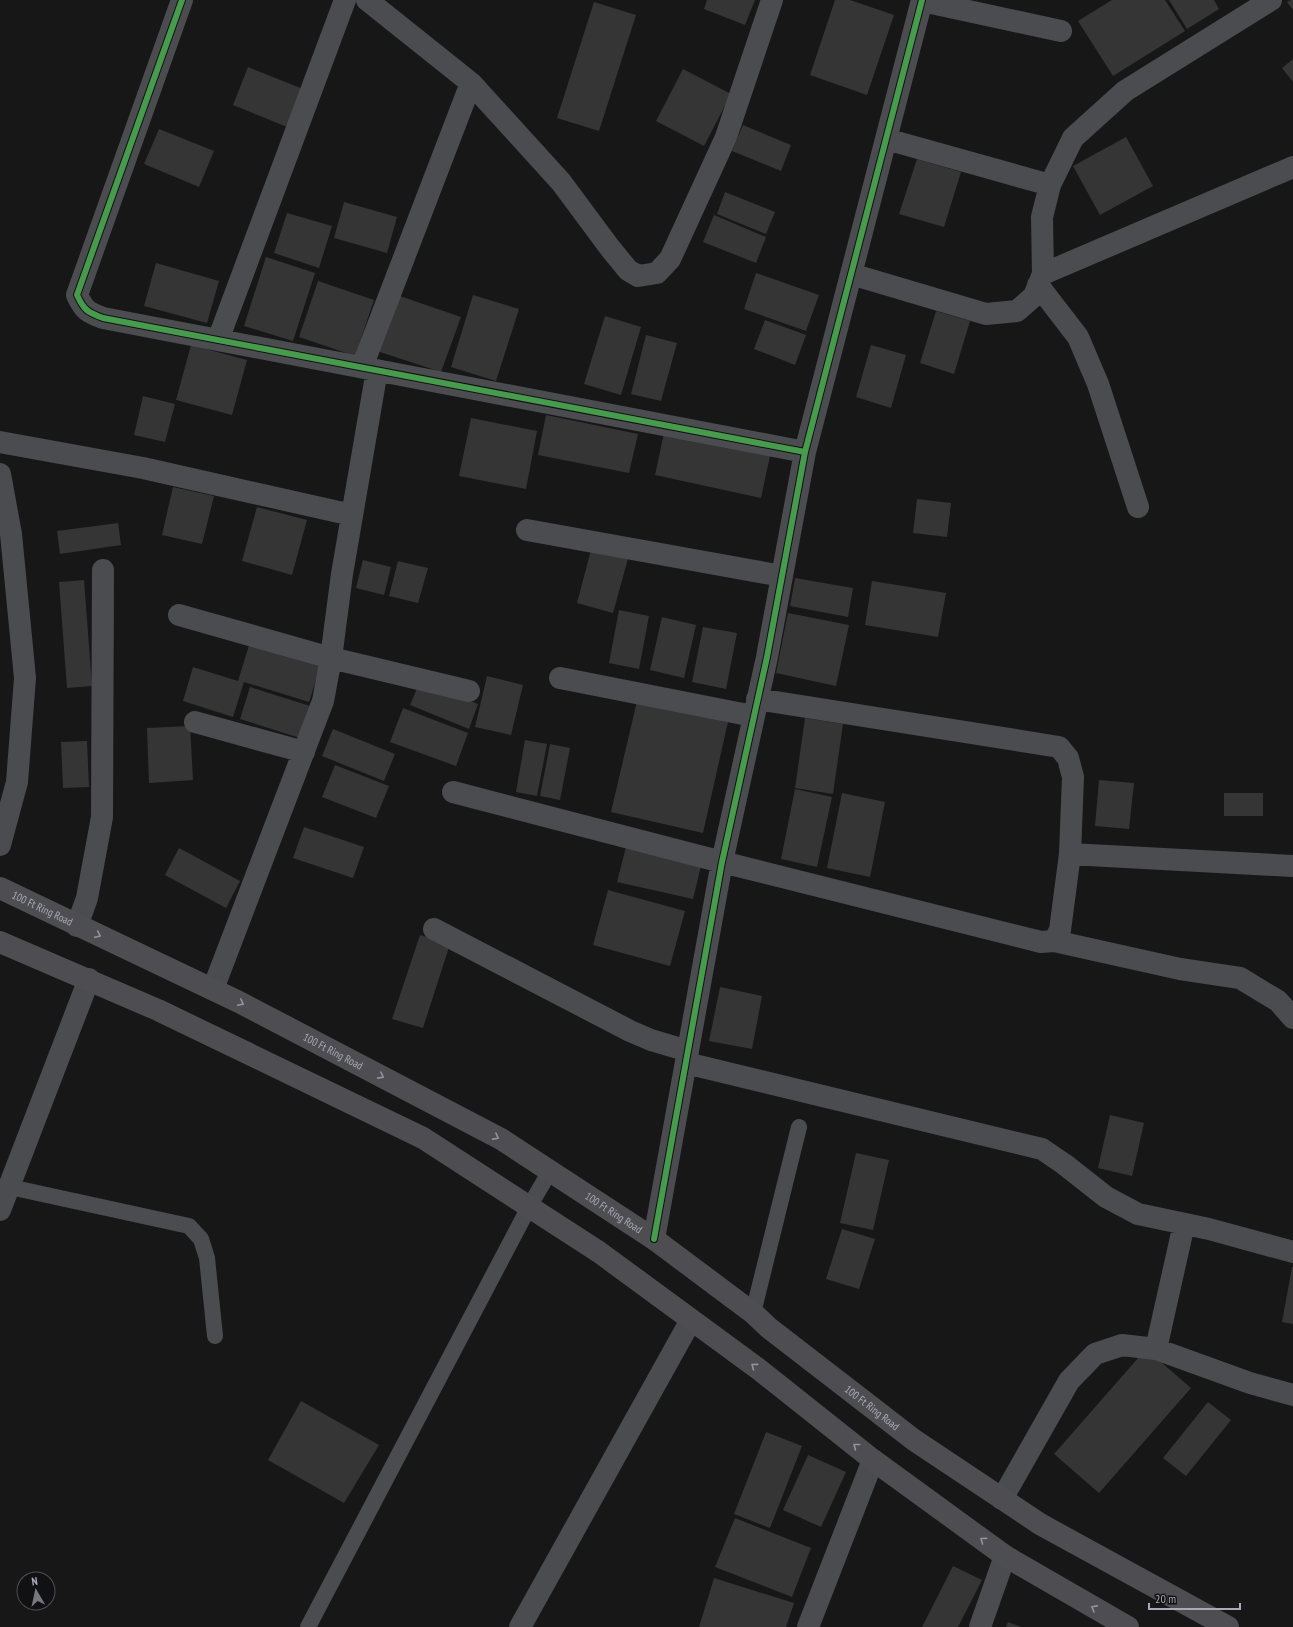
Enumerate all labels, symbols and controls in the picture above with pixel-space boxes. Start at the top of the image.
street label: 100 Ft Ring Road [10,888,75,929]
one-way arrow [94,930,102,938]
one-way arrow [237,998,244,1006]
street label: 100 Ft Ring Road [301,1030,366,1073]
one-way arrow [377,1071,384,1079]
one-way arrow [492,1132,499,1139]
street label: 100 Ft Ring Road [582,1189,645,1237]
one-way arrow [751,1364,758,1371]
street label: 100 Ft Ring Road [842,1382,902,1433]
one-way arrow [853,1444,860,1451]
one-way arrow [980,1537,987,1544]
north arrow [16,1571,56,1611]
text: N [30,1574,39,1589]
scale bar [1149,1585,1240,1611]
text: 20 m [1155,1591,1176,1606]
one-way arrow [1090,1605,1098,1612]

